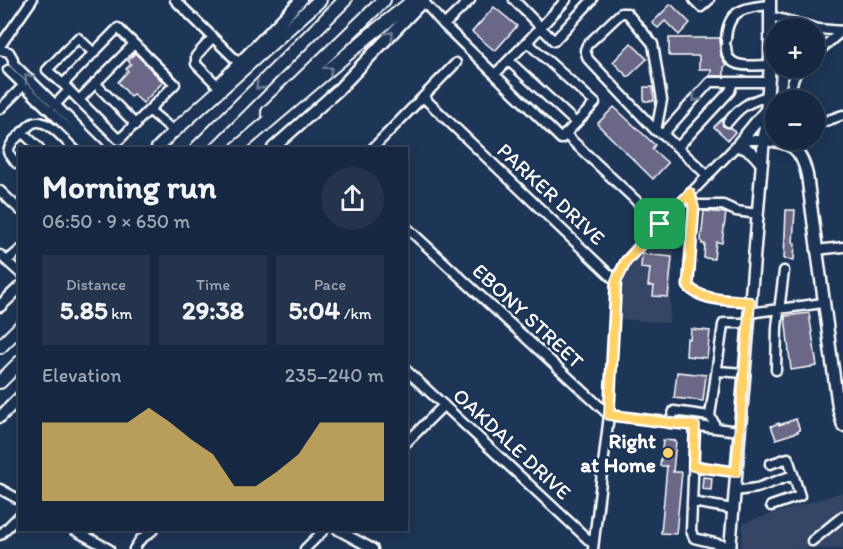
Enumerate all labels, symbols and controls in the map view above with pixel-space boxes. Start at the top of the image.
map controls [765,18,825,150]
button: + [765,18,825,78]
one-way arrow [383,32,394,43]
one-way arrow [322,66,333,77]
one-way arrow [24,74,35,85]
one-way arrow [255,79,266,89]
button: − [765,90,825,150]
one-way arrow [692,91,703,102]
street label: PARKER DRIVE [492,137,610,250]
text: Morning run [42,167,217,206]
button: share [321,167,384,230]
pin [634,198,685,249]
icon: arrive [643,207,676,240]
text: 06:50 · 9 × 650 m [42,209,190,233]
street label: EBONY STREET [468,258,589,374]
text: Distance [66,275,126,294]
text: Time [196,275,230,294]
text: Pace [314,275,346,294]
text: 5.85 [60,294,108,326]
text: 29:38 [182,294,244,326]
text: 5:04 [288,294,340,326]
text: km [108,304,132,323]
text: /km [340,304,372,323]
text: Elevation [42,363,121,387]
text: 235–240 m [285,363,384,387]
street label: OAKDALE DRIVE [448,383,576,505]
place label: Right at Home [580,428,656,477]
marker: Right at Home [661,446,675,460]

